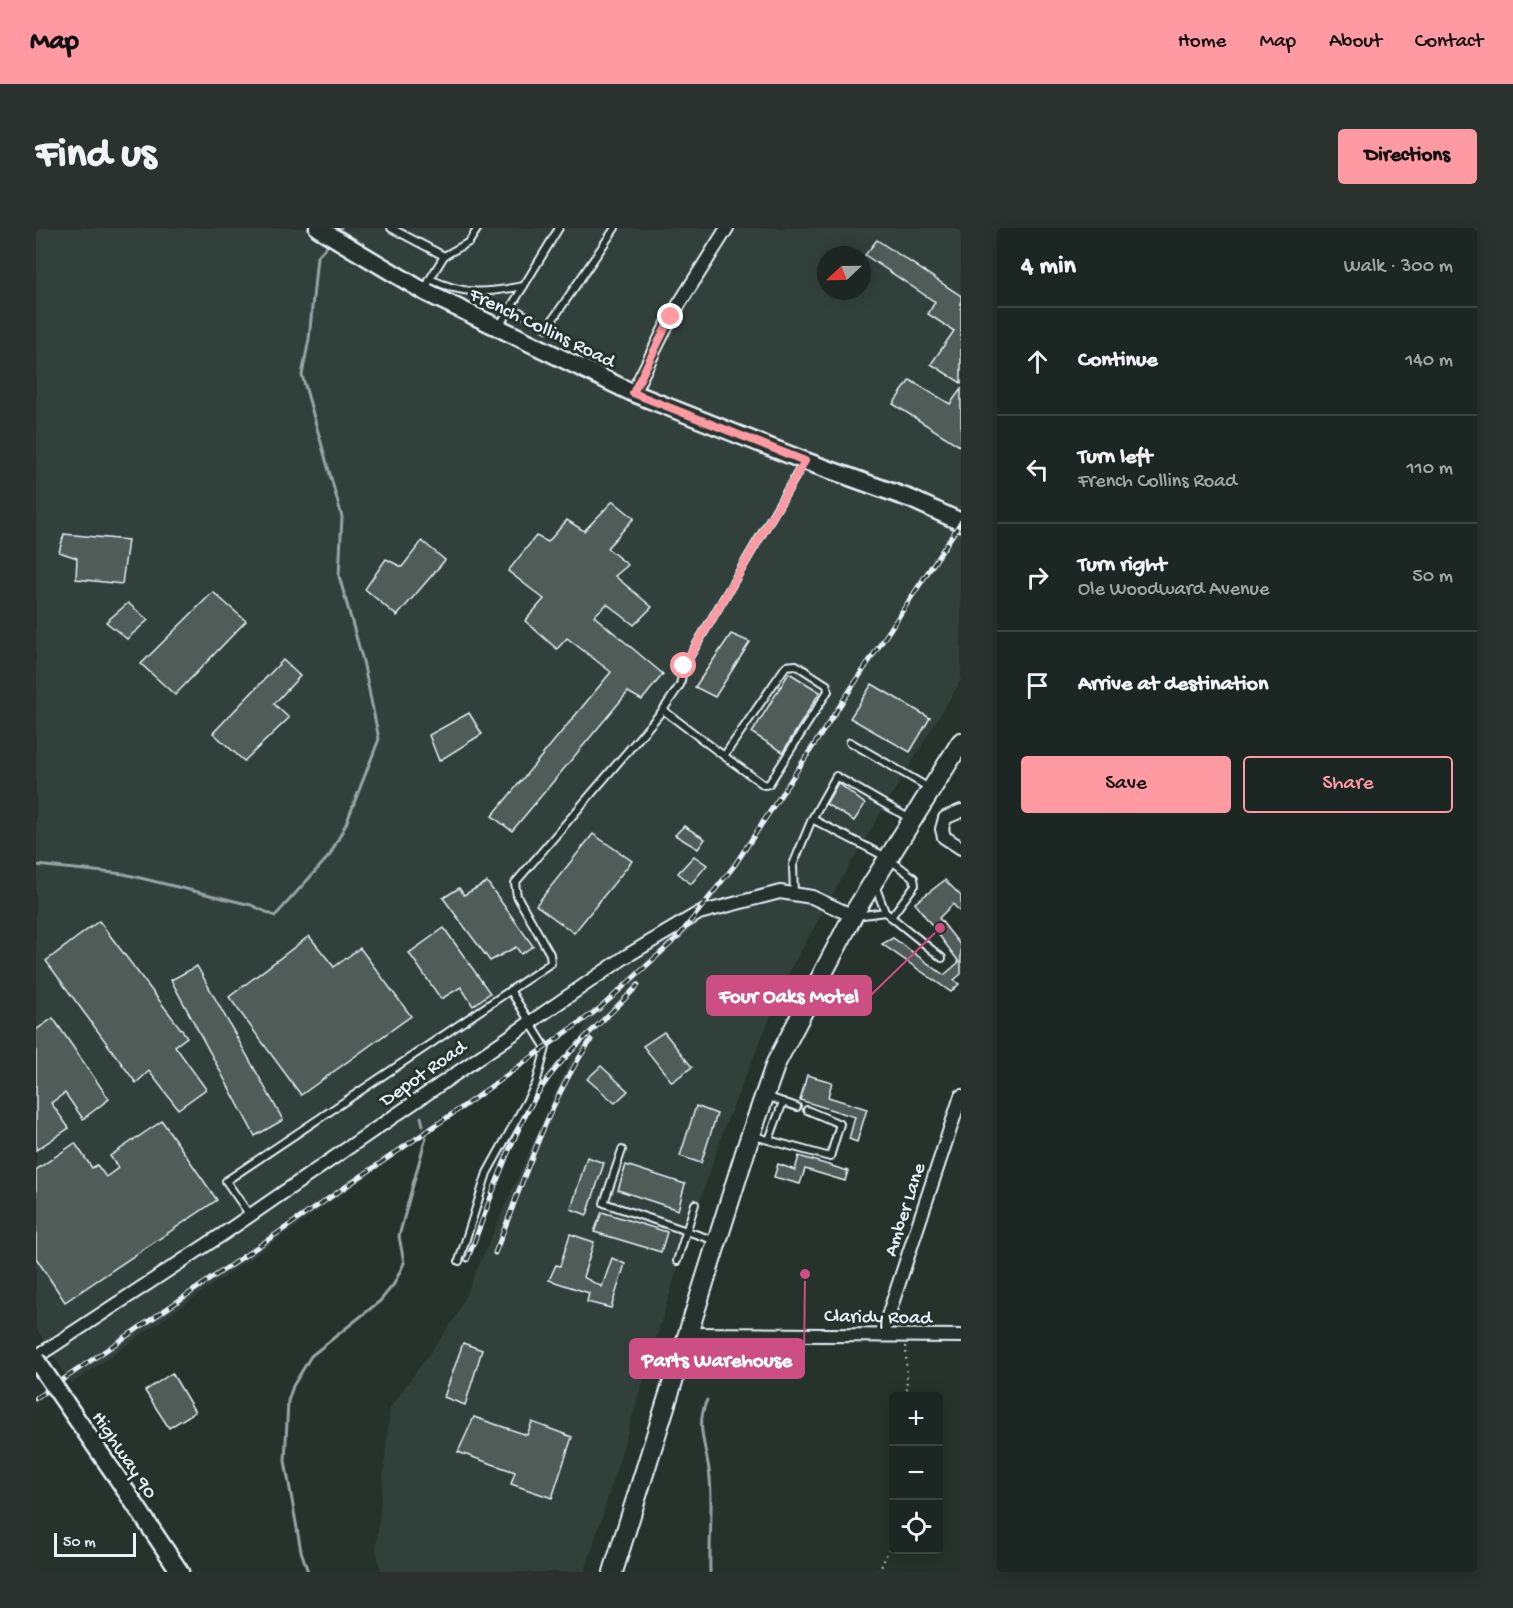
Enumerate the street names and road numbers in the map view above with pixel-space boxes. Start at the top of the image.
street label: French Collins Road [464,284,620,375]
street label: Depot Road [375,1035,473,1114]
street label: Amber Lane [880,1160,932,1260]
street label: Claridy Road [824,1306,934,1331]
street label: Highway 90 [85,1408,161,1504]

